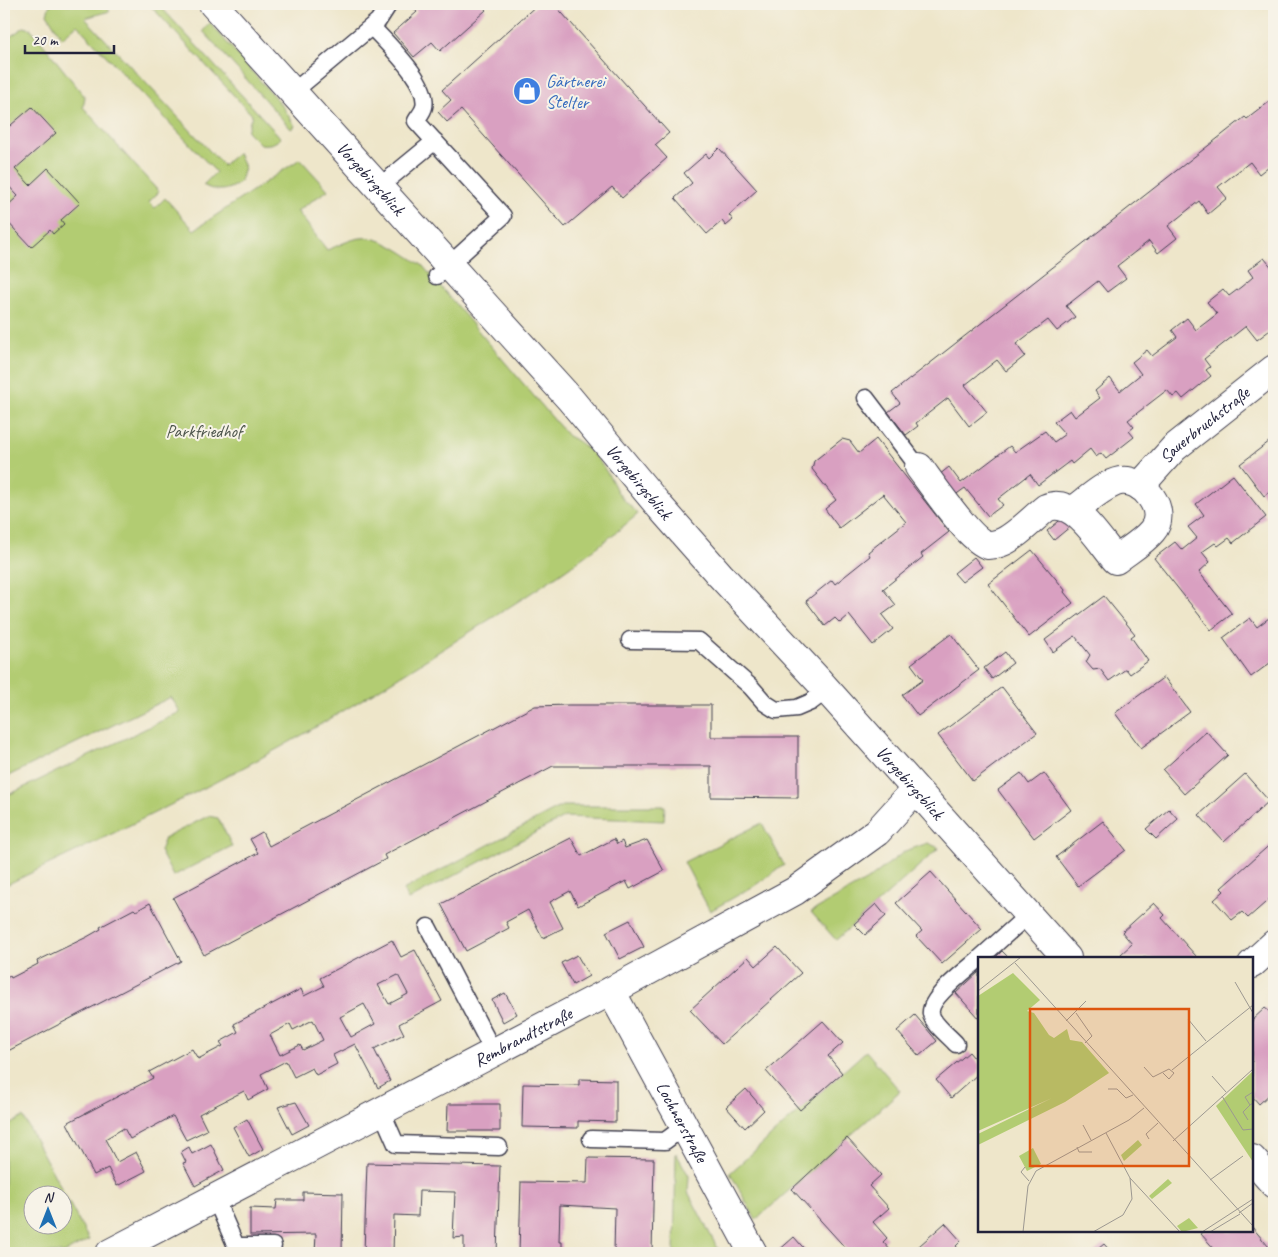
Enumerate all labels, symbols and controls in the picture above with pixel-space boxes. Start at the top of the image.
scale bar [25,22,114,54]
text: 20 m [32,31,59,50]
place label: Gärtnerei Stelter [546,70,607,113]
shop icon: Gärtnerei Stelter [512,76,542,106]
street label: Vorgebirgsblick [332,137,410,221]
street label: Sauerbruchstraße [1155,381,1255,468]
park label: Parkfriedhof [166,420,246,442]
street label: Vorgebirgsblick [601,440,678,525]
street label: Vorgebirgsblick [871,741,949,825]
inset map [978,957,1253,1232]
street label: Rembrandtstraße [470,1002,577,1072]
street label: Lochnerstraße [651,1078,713,1167]
north arrow [22,1184,72,1234]
text: N [44,1189,55,1206]

